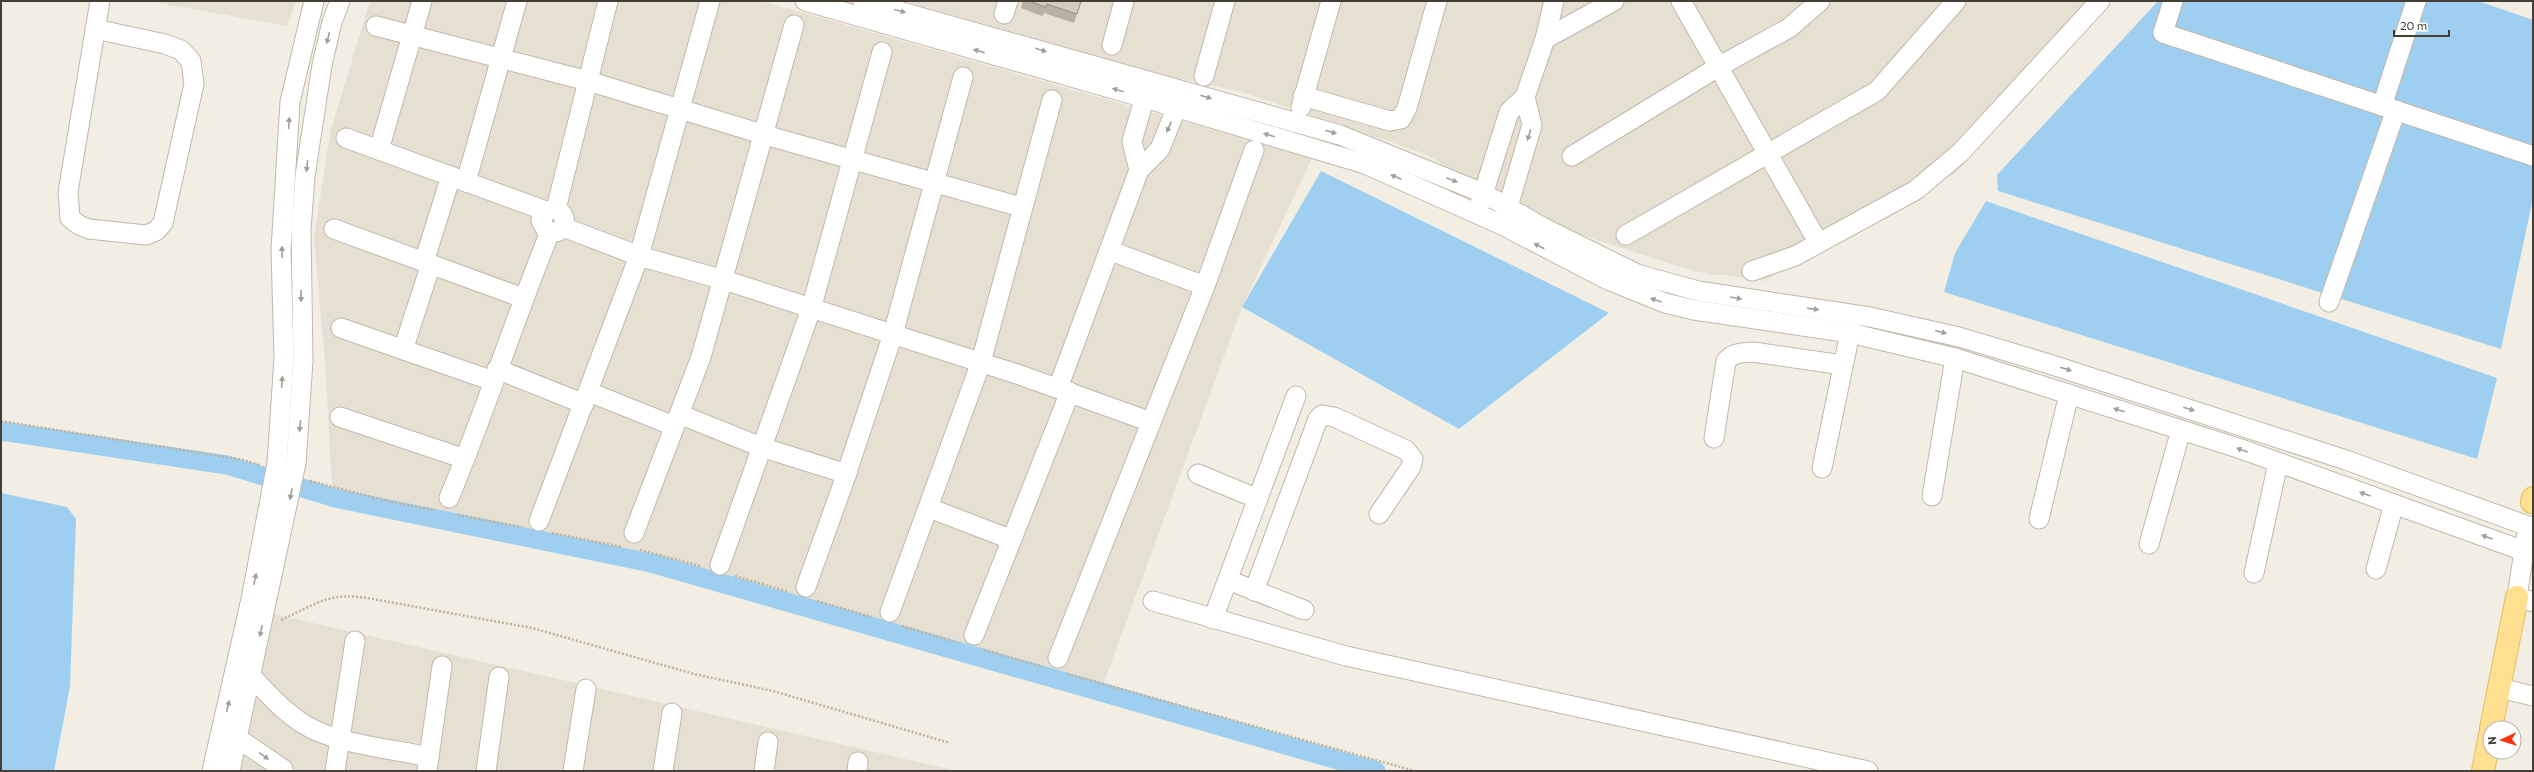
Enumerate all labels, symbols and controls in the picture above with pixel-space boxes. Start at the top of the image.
one-way arrow [895,8,907,14]
scale bar [2394,12,2449,38]
text: 20 m [2400,18,2427,32]
one-way arrow [325,32,331,44]
one-way arrow [1035,47,1047,53]
one-way arrow [973,48,985,54]
one-way arrow [1112,87,1124,93]
one-way arrow [1200,94,1212,100]
one-way arrow [285,117,292,129]
one-way arrow [1166,121,1172,132]
one-way arrow [1326,129,1338,135]
one-way arrow [1526,129,1532,141]
one-way arrow [1263,132,1275,138]
one-way arrow [303,160,310,172]
one-way arrow [1390,174,1402,180]
one-way arrow [1447,178,1459,184]
one-way arrow [1533,243,1544,249]
one-way arrow [279,245,285,258]
one-way arrow [298,290,304,303]
one-way arrow [1730,295,1743,301]
one-way arrow [1650,297,1662,303]
one-way arrow [1807,306,1819,312]
one-way arrow [1935,330,1947,336]
one-way arrow [2060,366,2072,372]
one-way arrow [279,376,286,388]
one-way arrow [2184,406,2196,412]
one-way arrow [2112,407,2124,413]
one-way arrow [296,420,303,432]
one-way arrow [2236,447,2248,453]
one-way arrow [287,488,293,500]
one-way arrow [2358,490,2370,496]
one-way arrow [2481,534,2493,540]
one-way arrow [253,573,259,585]
one-way arrow [258,625,264,637]
one-way arrow [225,700,231,712]
north arrow [2482,720,2522,760]
text: N [2485,736,2498,745]
one-way arrow [258,753,270,760]

